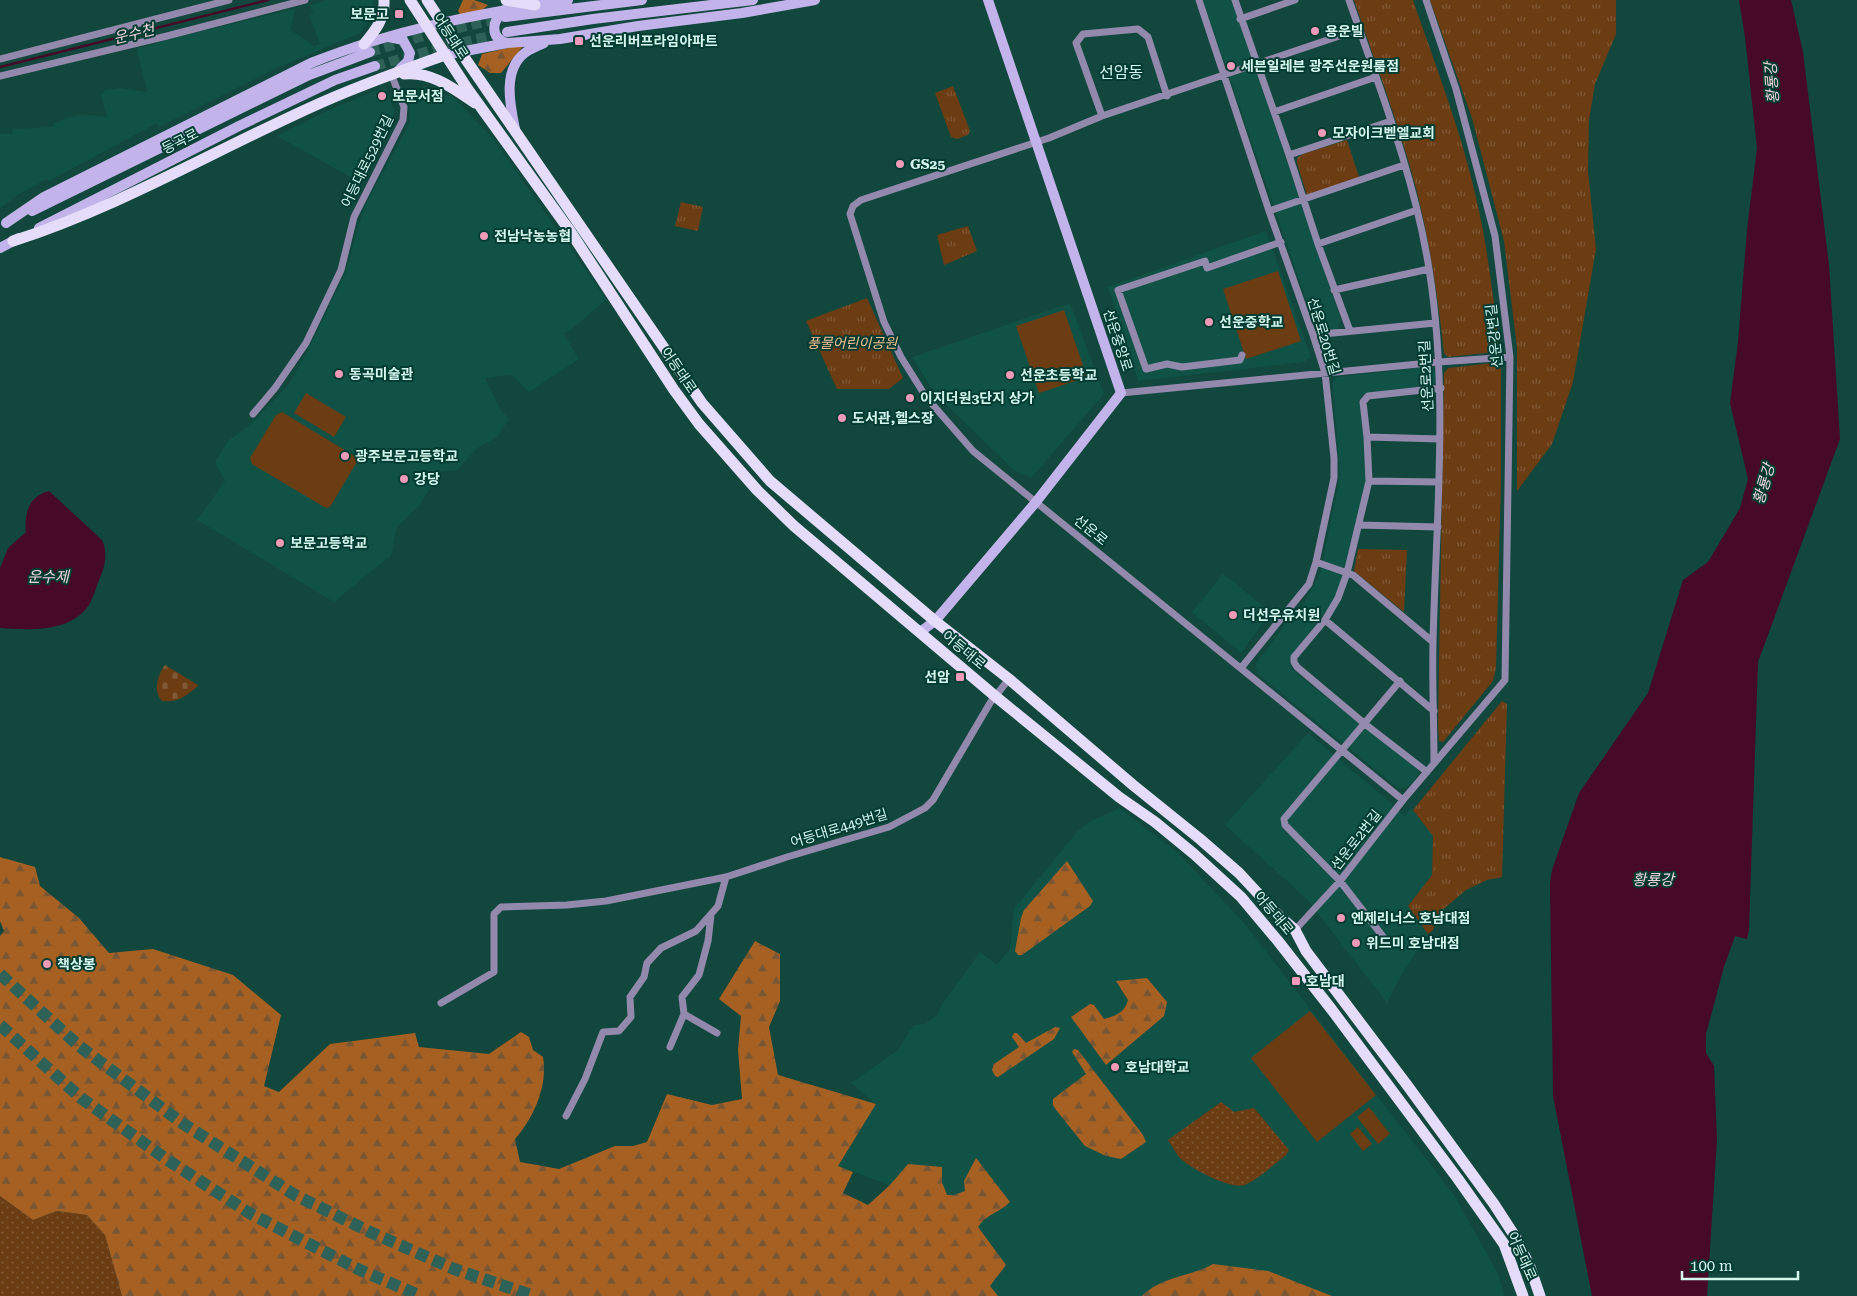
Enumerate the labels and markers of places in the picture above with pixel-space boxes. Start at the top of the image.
place label: 보문고 [350,6,389,22]
marker: 보문고 [393,8,405,20]
place label: 용운빌 [1325,23,1364,39]
marker: 용운빌 [1309,25,1321,37]
place label: 선운리버프라임아파트 [589,33,718,49]
marker: 선운리버프라임아파트 [573,35,585,47]
place label: 세븐일레븐 광주선운원룸점 [1241,58,1399,74]
marker: 세븐일레븐 광주선운원룸점 [1225,60,1237,72]
place label: 보문서점 [392,88,444,104]
marker: 보문서점 [376,90,388,102]
place label: 모자이크벧엘교회 [1332,125,1435,141]
marker: 모자이크벧엘교회 [1316,127,1328,139]
place label: GS25 [910,156,945,172]
marker: GS25 [894,158,906,170]
place label: 전남낙농농협 [494,228,571,244]
marker: 전남낙농농협 [478,230,490,242]
place label: 선운중학교 [1219,314,1284,330]
marker: 선운중학교 [1203,316,1215,328]
place label: 동곡미술관 [349,366,414,382]
place label: 선운초등학교 [1020,367,1097,383]
marker: 동곡미술관 [333,368,345,380]
marker: 선운초등학교 [1004,369,1016,381]
place label: 이지더원3단지 상가 [920,390,1035,406]
marker: 이지더원3단지 상가 [904,392,916,404]
place label: 도서관,헬스장 [852,410,934,426]
marker: 도서관,헬스장 [836,412,848,424]
place label: 광주보문고등학교 [355,448,458,464]
marker: 광주보문고등학교 [339,450,351,462]
place label: 강당 [414,471,440,487]
marker: 강당 [398,473,410,485]
place label: 보문고등학교 [290,535,367,551]
marker: 보문고등학교 [274,537,286,549]
place label: 더선우유치원 [1243,607,1320,623]
marker: 더선우유치원 [1227,609,1239,621]
place label: 선암 [924,669,950,685]
marker: 선암 [954,671,966,683]
place label: 엔제리너스 호남대점 [1351,910,1470,926]
marker: 엔제리너스 호남대점 [1335,912,1347,924]
place label: 위드미 호남대점 [1366,935,1460,951]
marker: 위드미 호남대점 [1350,937,1362,949]
place label: 책상봉 [57,956,96,972]
marker: 책상봉 [41,958,53,970]
place label: 호남대 [1306,973,1345,989]
marker: 호남대 [1290,975,1302,987]
place label: 호남대학교 [1125,1059,1190,1075]
marker: 호남대학교 [1109,1061,1121,1073]

